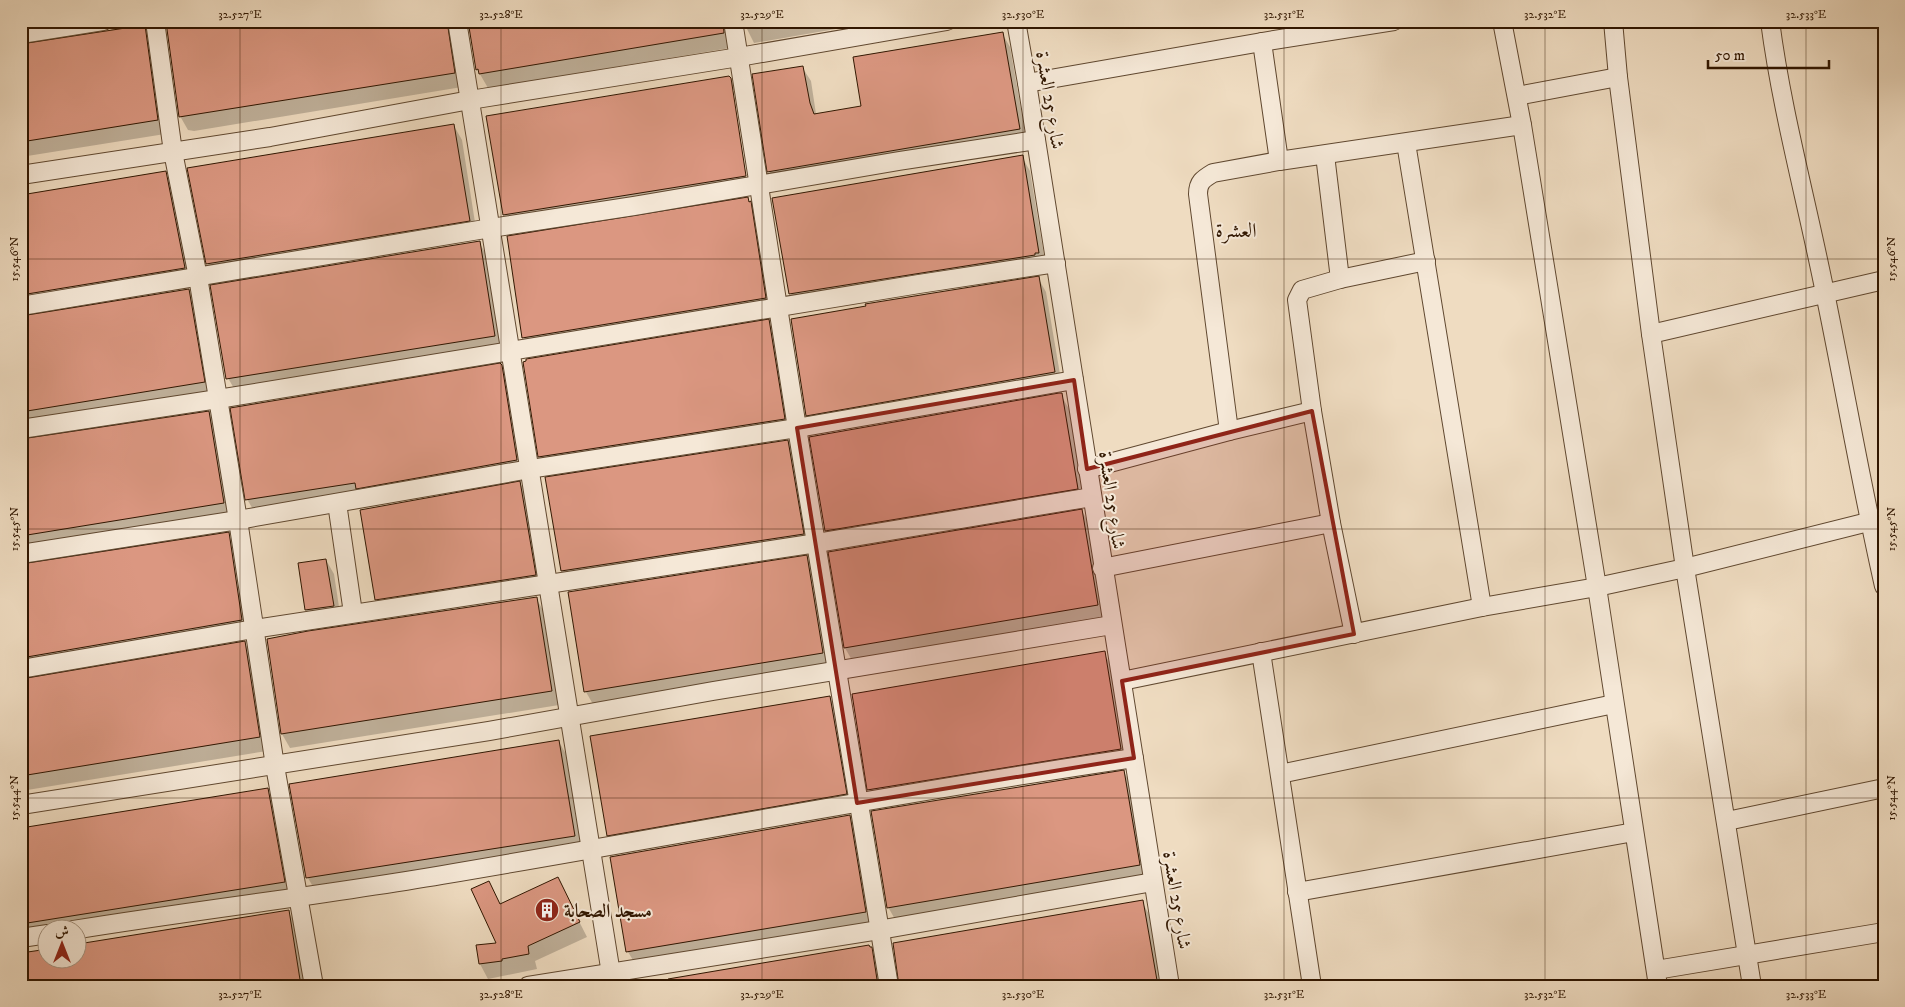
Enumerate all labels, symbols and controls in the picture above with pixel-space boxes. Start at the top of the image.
text: 32.527°E [218,7,262,22]
text: 32.528°E [479,7,523,22]
text: 32.529°E [740,7,784,22]
text: 32.530°E [1002,7,1045,22]
text: 32.531°E [1264,7,1305,22]
text: 32.532°E [1524,7,1566,22]
text: 32.533°E [1786,7,1827,22]
scale bar [1708,38,1829,70]
text: 50 m [1715,46,1745,65]
street label: شارع 25 العشرة [1027,50,1069,151]
district label: العشرة [1215,219,1257,244]
text: 15.546°N [7,236,22,281]
text: 15.546°N [1884,236,1899,281]
street label: شارع 25 العشرة [1090,450,1130,551]
text: 15.545°N [7,507,22,551]
text: 15.545°N [1884,507,1899,551]
text: 15.544°N [7,775,22,821]
text: 15.544°N [1884,775,1899,821]
street label: شارع 25 العشرة [1154,850,1196,951]
building icon: مسجد الصحابة [534,897,560,923]
place label: مسجد الصحابة [564,900,652,923]
north arrow [38,920,88,970]
text: ش [55,923,69,941]
text: 32.527°E [218,987,262,1002]
text: 32.528°E [479,987,523,1002]
text: 32.529°E [740,987,784,1002]
text: 32.530°E [1002,987,1045,1002]
text: 32.531°E [1264,987,1305,1002]
text: 32.532°E [1524,987,1566,1002]
text: 32.533°E [1786,987,1827,1002]

